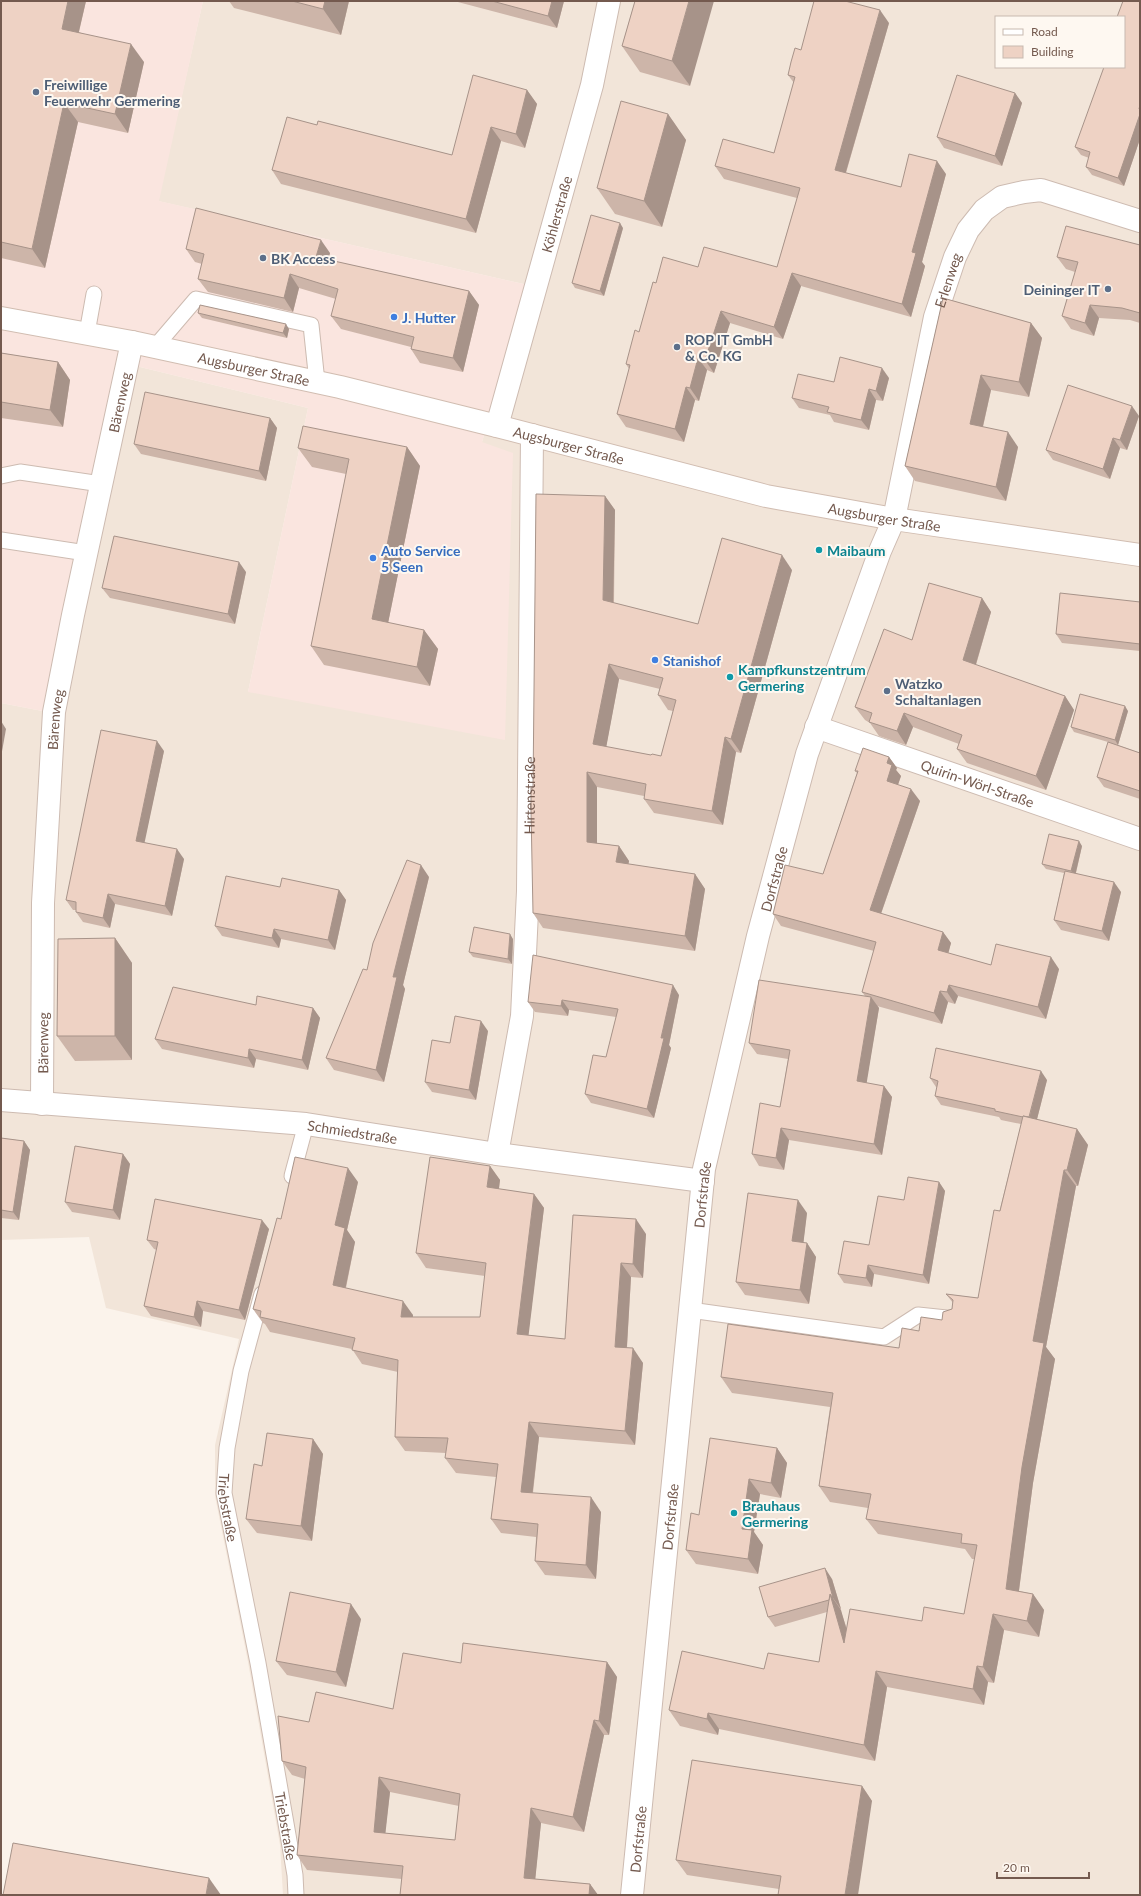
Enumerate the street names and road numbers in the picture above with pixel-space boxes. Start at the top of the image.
street label: Köhlerstraße [537,174,575,254]
street label: Erlenweg [930,249,965,310]
street label: Augsburger Straße [197,348,311,389]
street label: Bärenweg [104,370,134,434]
street label: Augsburger Straße [512,422,626,467]
street label: Augsburger Straße [827,499,942,534]
street label: Bärenweg [43,687,67,751]
street label: Quirin-Wörl-Straße [919,755,1036,810]
street label: Hirtenstraße [520,756,538,834]
street label: Dorfstraße [756,844,790,913]
street label: Bärenweg [34,1012,51,1074]
street label: Schmiedstraße [306,1116,399,1147]
street label: Dorfstraße [690,1159,714,1229]
street label: Triebstraße [215,1473,242,1543]
street label: Dorfstraße [658,1483,681,1551]
street label: Triebstraße [272,1791,301,1861]
street label: Dorfstraße [626,1805,649,1874]

